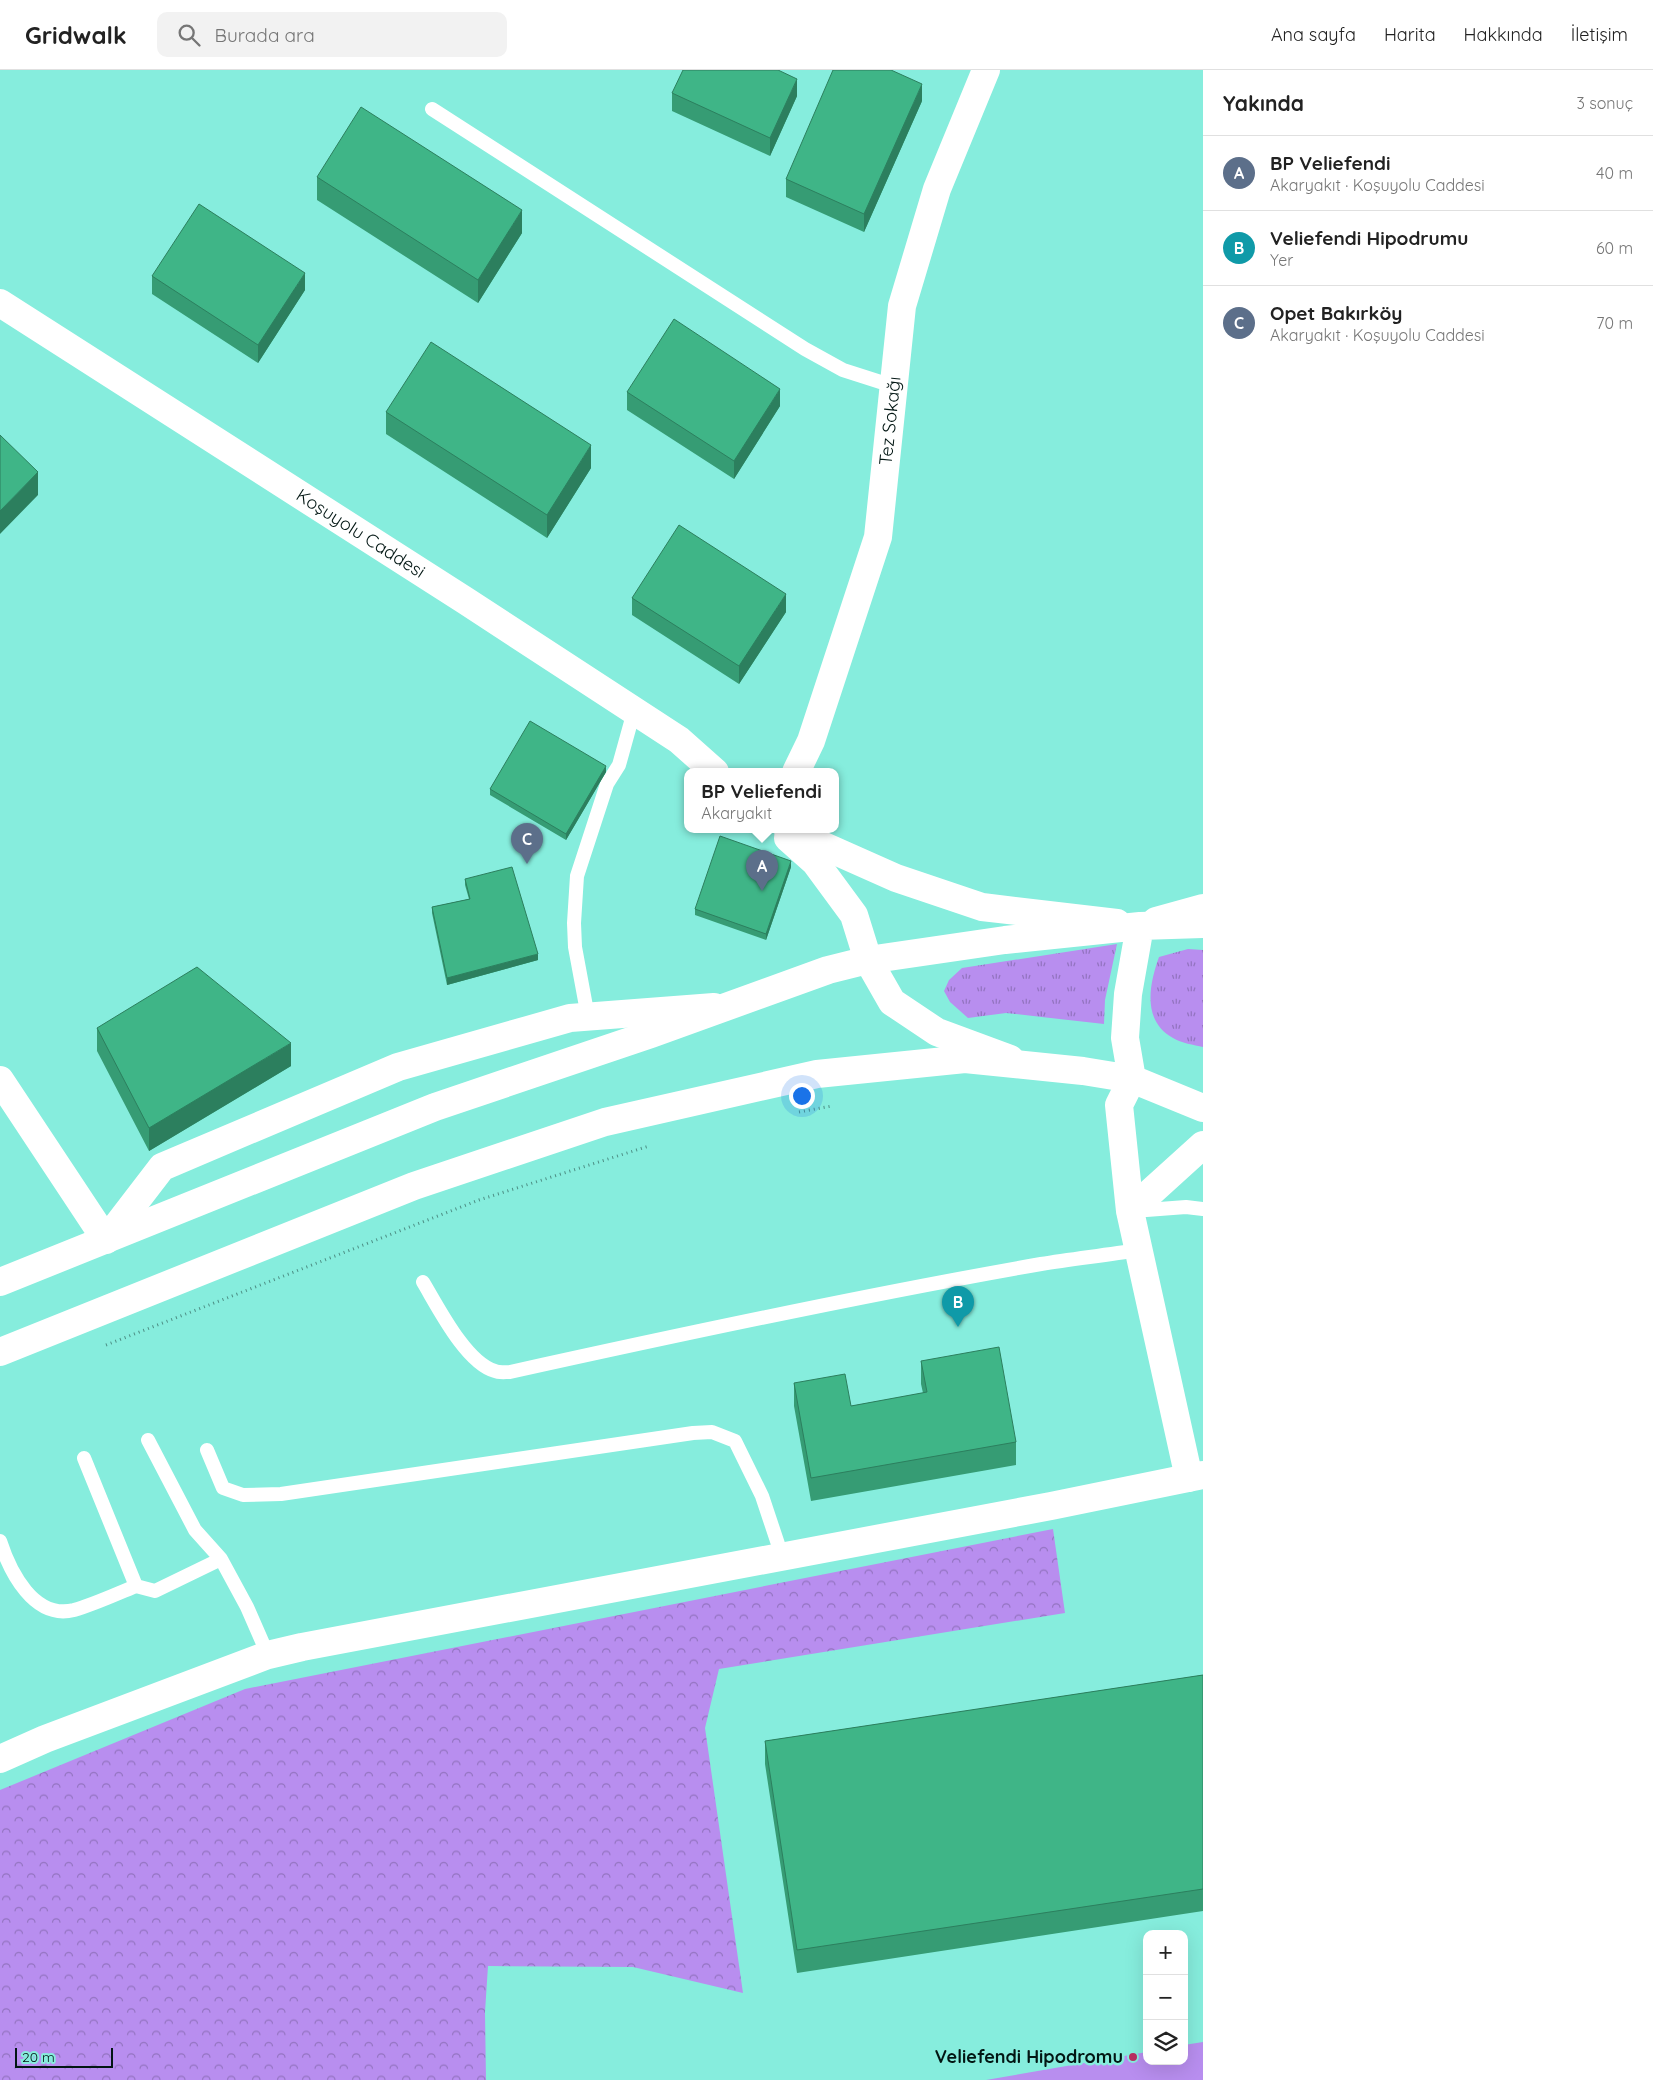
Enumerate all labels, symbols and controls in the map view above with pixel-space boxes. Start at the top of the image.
search box [157,12,507,57]
text: Gridwalk [25,20,127,50]
icon: search [175,21,203,49]
text: Burada ara [215,23,315,47]
text: Ana sayfa [1271,23,1356,46]
text: Harita [1384,23,1436,46]
text: Hakkında [1464,23,1543,46]
text: İletişim [1571,23,1628,46]
text: Yakında [1223,90,1304,116]
text: 3 sonuç [1576,93,1633,113]
text: BP Veliefendi [1270,151,1390,175]
text: A [1234,163,1244,183]
text: 40 m [1596,163,1633,183]
text: Akaryakıt · Koşuyolu Caddesi [1270,175,1485,195]
text: Veliefendi Hipodrumu [1270,226,1468,250]
text: B [1234,238,1244,258]
text: 60 m [1596,238,1633,258]
text: Yer [1270,250,1294,270]
text: Opet Bakırköy [1270,301,1402,325]
text: C [1234,313,1244,333]
text: 70 m [1596,313,1633,333]
text: Akaryakıt · Koşuyolu Caddesi [1270,325,1485,345]
street label: Tez Sokağı [874,375,906,466]
street label: Koşuyolu Caddesi [292,483,430,583]
popup [684,768,839,833]
text: BP Veliefendi [701,779,822,803]
text: Akaryakıt [701,803,772,823]
pin: C [511,823,543,864]
pin: A [746,850,778,891]
your location [789,1083,815,1109]
pin: B [942,1286,974,1327]
map controls [1143,1930,1188,2065]
button: + [1143,1930,1188,1975]
button: − [1143,1975,1188,2020]
button: layers [1143,2020,1188,2065]
scale bar [15,2045,112,2068]
place label: Veliefendi Hipodromu [935,2045,1123,2068]
text: 20 m [22,2048,55,2066]
marker: Veliefendi Hipodromu [1127,2051,1139,2063]

